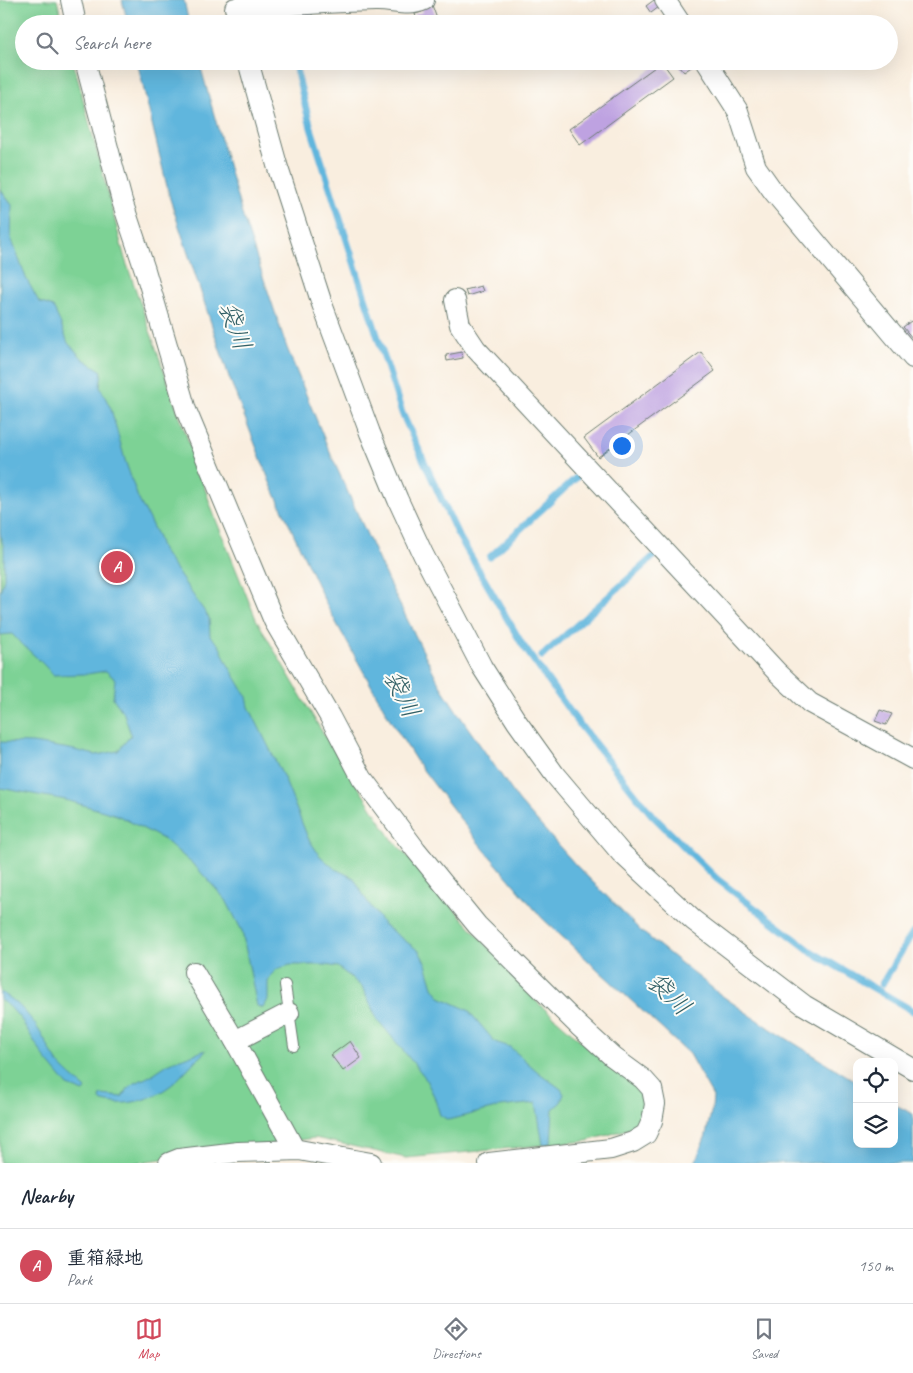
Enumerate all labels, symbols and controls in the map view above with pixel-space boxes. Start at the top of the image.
search box [15,15,898,70]
icon: search [33,29,61,57]
text: Search here [73,31,150,55]
water label: 袋川 [211,297,259,355]
your location [609,433,635,459]
pin: A [101,548,133,586]
water label: 袋川 [377,665,427,723]
water label: 袋川 [640,965,698,1023]
map controls [853,1058,898,1148]
button: locate [853,1058,898,1103]
button: layers [853,1103,898,1148]
text: Nearby [20,1183,73,1209]
text: 重箱緑地 [67,1246,143,1270]
text: A [32,1256,40,1276]
text: 150 m [859,1256,893,1276]
text: Park [67,1270,92,1290]
tab: Map [135,1315,163,1362]
tab: Directions [432,1315,481,1362]
tab: Saved [750,1315,778,1362]

